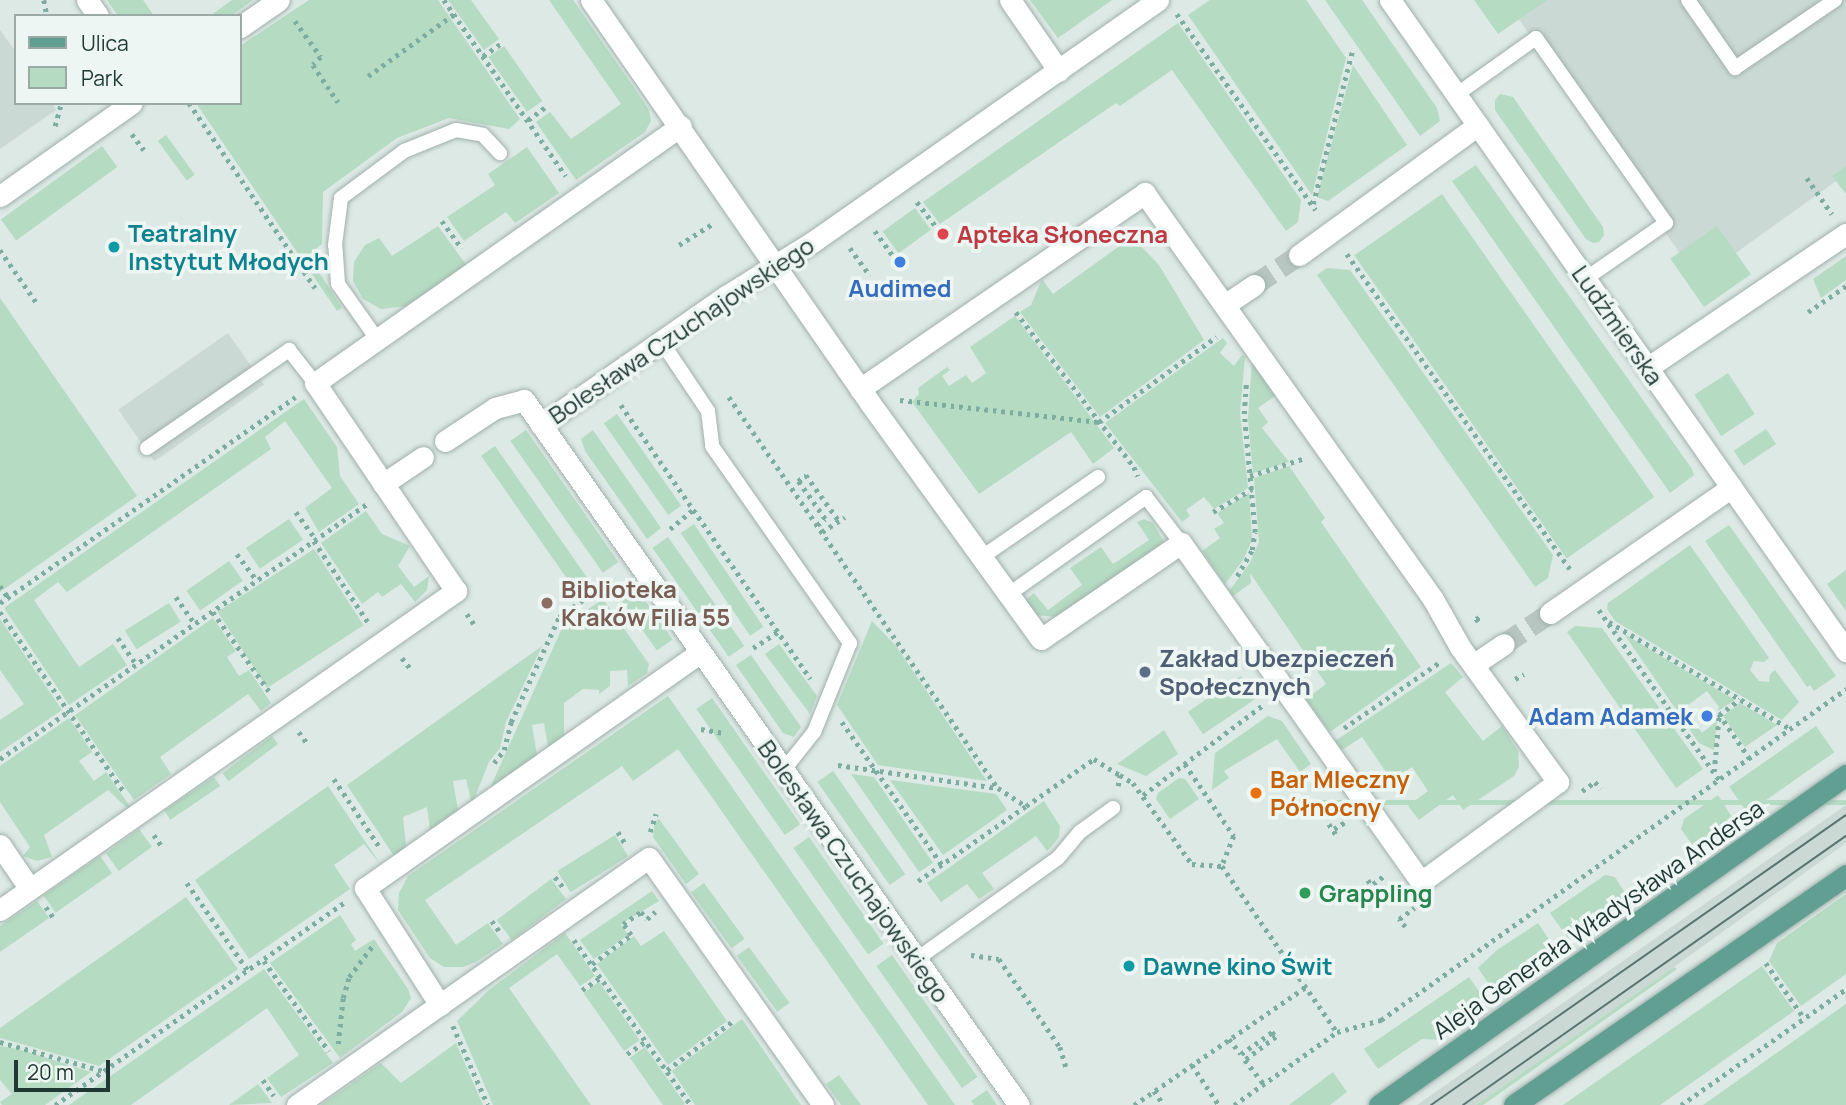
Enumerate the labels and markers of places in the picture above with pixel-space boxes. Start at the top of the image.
place label: Teatralny Instytut Młodych [128,219,329,275]
place label: Apteka Słoneczna [957,220,1168,248]
marker: Apteka Słoneczna [935,226,951,242]
marker: Teatralny Instytut Młodych [106,239,122,255]
marker: Audimed [892,254,908,270]
place label: Audimed [848,274,952,302]
place label: Biblioteka Kraków Filia 55 [561,575,730,631]
marker: Biblioteka Kraków Filia 55 [539,595,555,611]
place label: Zakład Ubezpieczeń Społecznych [1159,644,1394,700]
marker: Zakład Ubezpieczeń Społecznych [1137,664,1153,680]
place label: Adam Adamek [1528,702,1693,730]
marker: Adam Adamek [1699,708,1715,724]
place label: Bar Mleczny Północny [1270,765,1410,821]
marker: Bar Mleczny Północny [1248,785,1264,801]
place label: Grappling [1319,879,1432,907]
marker: Grappling [1297,885,1313,901]
place label: Dawne kino Świt [1143,952,1333,980]
marker: Dawne kino Świt [1121,958,1137,974]

